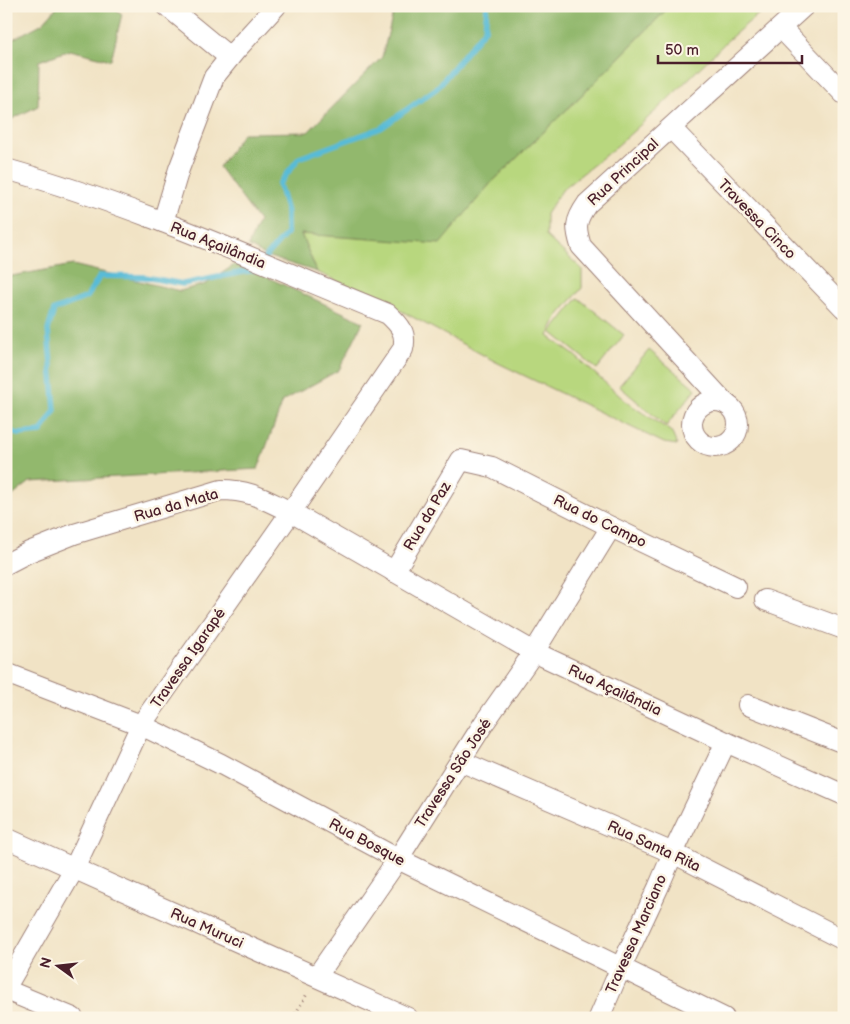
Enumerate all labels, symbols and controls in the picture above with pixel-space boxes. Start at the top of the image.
scale bar [658,32,801,64]
text: 50 m [665,41,699,60]
street label: Rua Principal [584,135,663,210]
street label: Travessa Cinco [714,175,800,263]
street label: Rua Açailândia [167,218,268,273]
street label: Rua da Paz [399,478,456,554]
street label: Rua da Mata [132,484,220,527]
street label: Rua do Campo [550,491,650,552]
street label: Travessa Igarapé [147,604,230,712]
street label: Rua Açailândia [565,660,665,720]
street label: Travessa São José [411,715,496,832]
street label: Rua Bosque [325,814,408,871]
street label: Rua Santa Rita [604,817,703,876]
street label: Travessa Marciano [602,872,671,997]
street label: Rua Muruci [167,904,246,953]
north arrow [32,942,82,992]
text: N [36,955,55,970]

